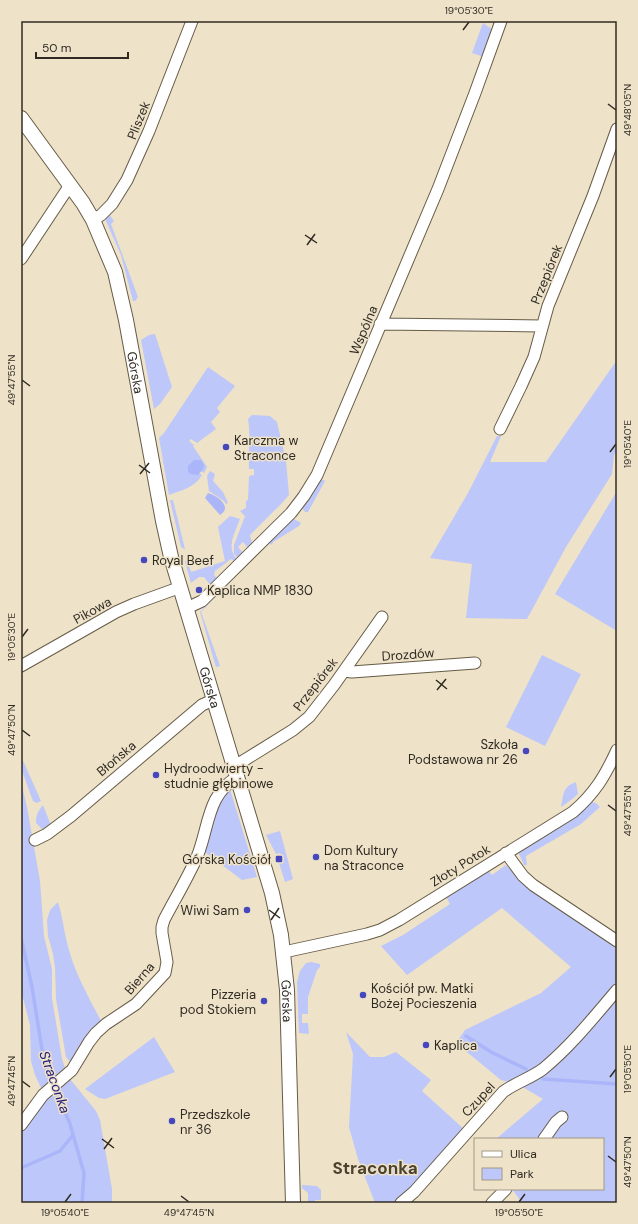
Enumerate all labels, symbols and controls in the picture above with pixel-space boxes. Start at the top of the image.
text: 19°05'30"E [445,4,494,17]
scale bar [36,34,128,60]
text: 50 m [42,40,71,56]
text: 49°48'05"N [621,84,634,136]
street label: Pliszek [123,98,154,142]
street label: Przepiórek [527,241,566,307]
street label: Wspólna [345,303,381,357]
street label: Górska [123,350,147,395]
text: 49°47'55"N [5,355,18,405]
text: 19°05'40"E [621,420,634,468]
place label: Karczma w Straconce [234,432,298,464]
marker: Karczma w Straconce [221,442,231,452]
place label: Royal Beef [152,552,214,569]
marker: Royal Beef [139,555,149,565]
place label: Kaplica NMP 1830 [207,582,313,599]
marker: Kaplica NMP 1830 [194,585,204,595]
street label: Pikowa [70,593,114,628]
text: 19°05'30"E [5,612,18,661]
street label: Drozdów [381,644,435,665]
street label: Przepiórek [289,654,342,714]
street label: Górska [195,665,224,710]
text: 49°47'50"N [5,704,18,756]
place label: Szkoła Podstawowa nr 26 [408,736,518,768]
street label: Błońska [93,737,140,780]
marker: Szkoła Podstawowa nr 26 [521,746,531,756]
place label: Hydroodwierty - studnie głębinowe [164,760,274,792]
marker: Hydroodwierty - studnie głębinowe [151,770,161,780]
text: 49°47'55"N [621,786,634,836]
street label: Złoty Potok [427,840,494,890]
place label: Dom Kultury na Straconce [324,842,404,874]
place label: Górska Kościół [182,851,272,868]
marker: Dom Kultury na Straconce [311,852,321,862]
marker: Górska Kościół [274,854,284,864]
place label: Wiwi Sam [181,902,239,919]
marker: Wiwi Sam [242,905,252,915]
street label: Bierna [121,959,158,998]
street label: Górska [277,979,296,1022]
place label: Kościół pw. Matki Bożej Pocieszenia [371,980,477,1012]
place label: Pizzeria pod Stokiem [180,986,256,1018]
marker: Kościół pw. Matki Bożej Pocieszenia [358,990,368,1000]
marker: Pizzeria pod Stokiem [259,996,269,1006]
place label: Kaplica [434,1037,477,1054]
marker: Kaplica [421,1040,431,1050]
text: 19°05'50"E [621,1044,634,1093]
water label: Straconka [35,1048,75,1116]
text: 49°47'45"N [5,1056,18,1106]
street label: Czupel [458,1078,499,1120]
place label: Przedszkole nr 36 [180,1106,250,1138]
marker: Przedszkole nr 36 [167,1116,177,1126]
text: 49°47'50"N [621,1136,634,1188]
legend [474,1138,604,1190]
text: Ulica [510,1146,537,1162]
district label: Straconka [332,1157,418,1179]
text: Park [510,1166,534,1182]
text: 19°05'40"E [41,1206,89,1219]
text: 49°47'45"N [164,1206,214,1219]
text: 19°05'50"E [495,1206,544,1219]

